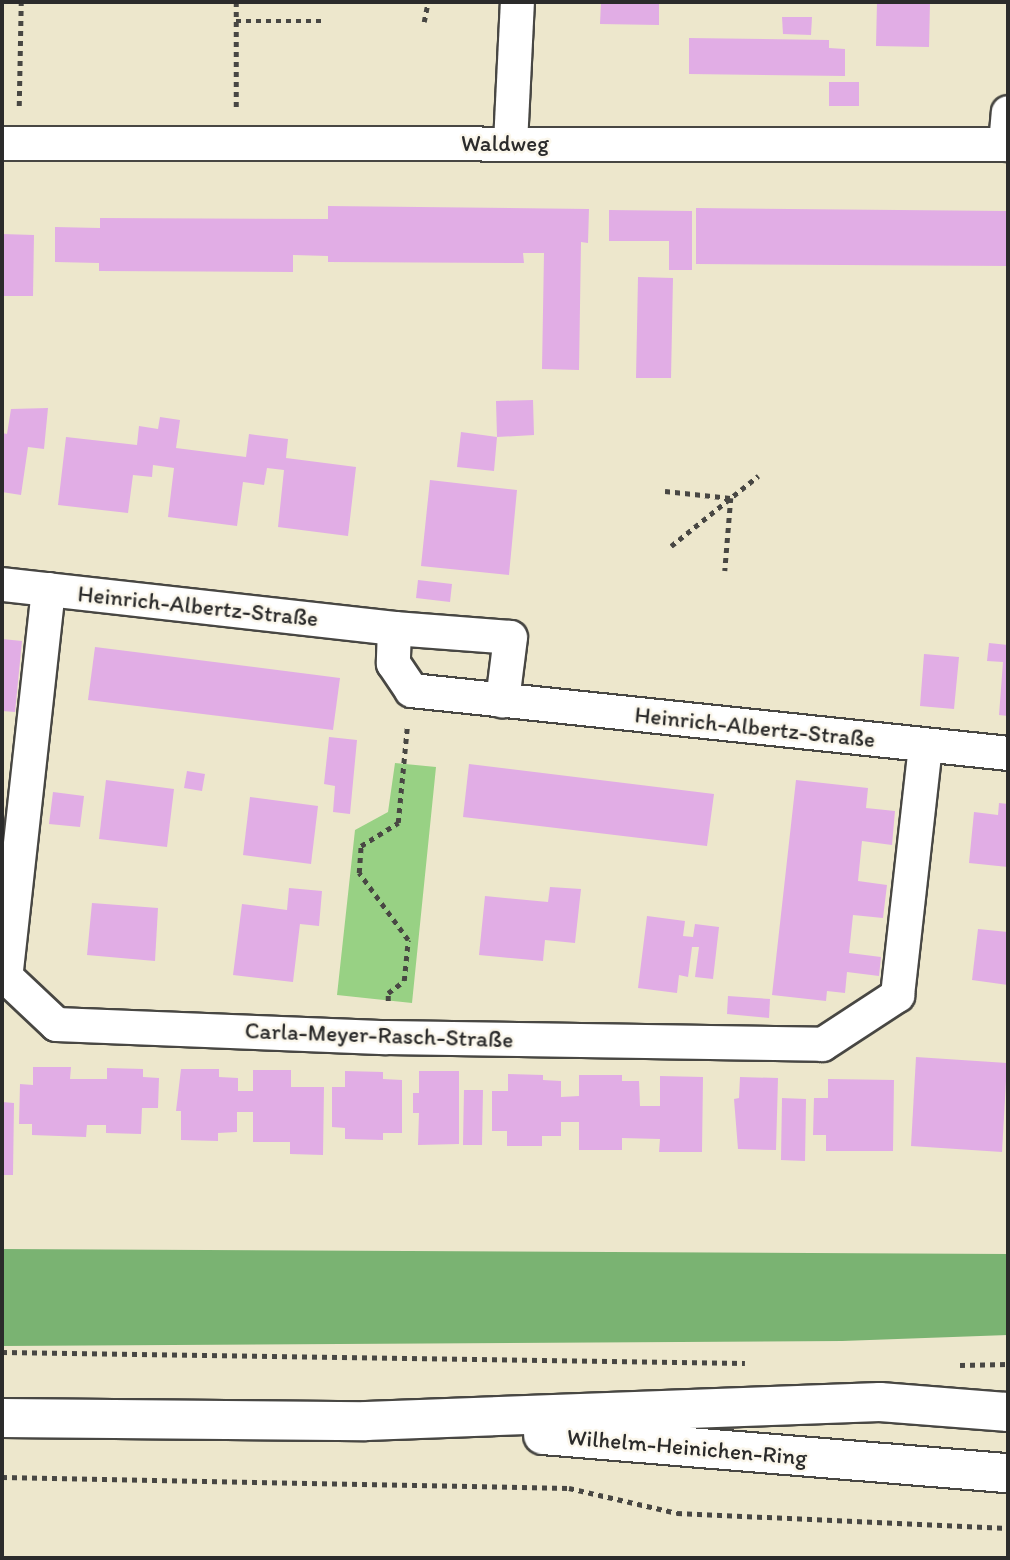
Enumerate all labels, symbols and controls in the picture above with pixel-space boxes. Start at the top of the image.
street label: Waldweg [461,129,549,157]
street label: Heinrich-Albertz-Straße [76,580,320,632]
street label: Heinrich-Albertz-Straße [633,701,877,753]
street label: Carla-Meyer-Rasch-Straße [244,1017,514,1053]
street label: Wilhelm-Heinichen-Ring [566,1423,808,1471]

